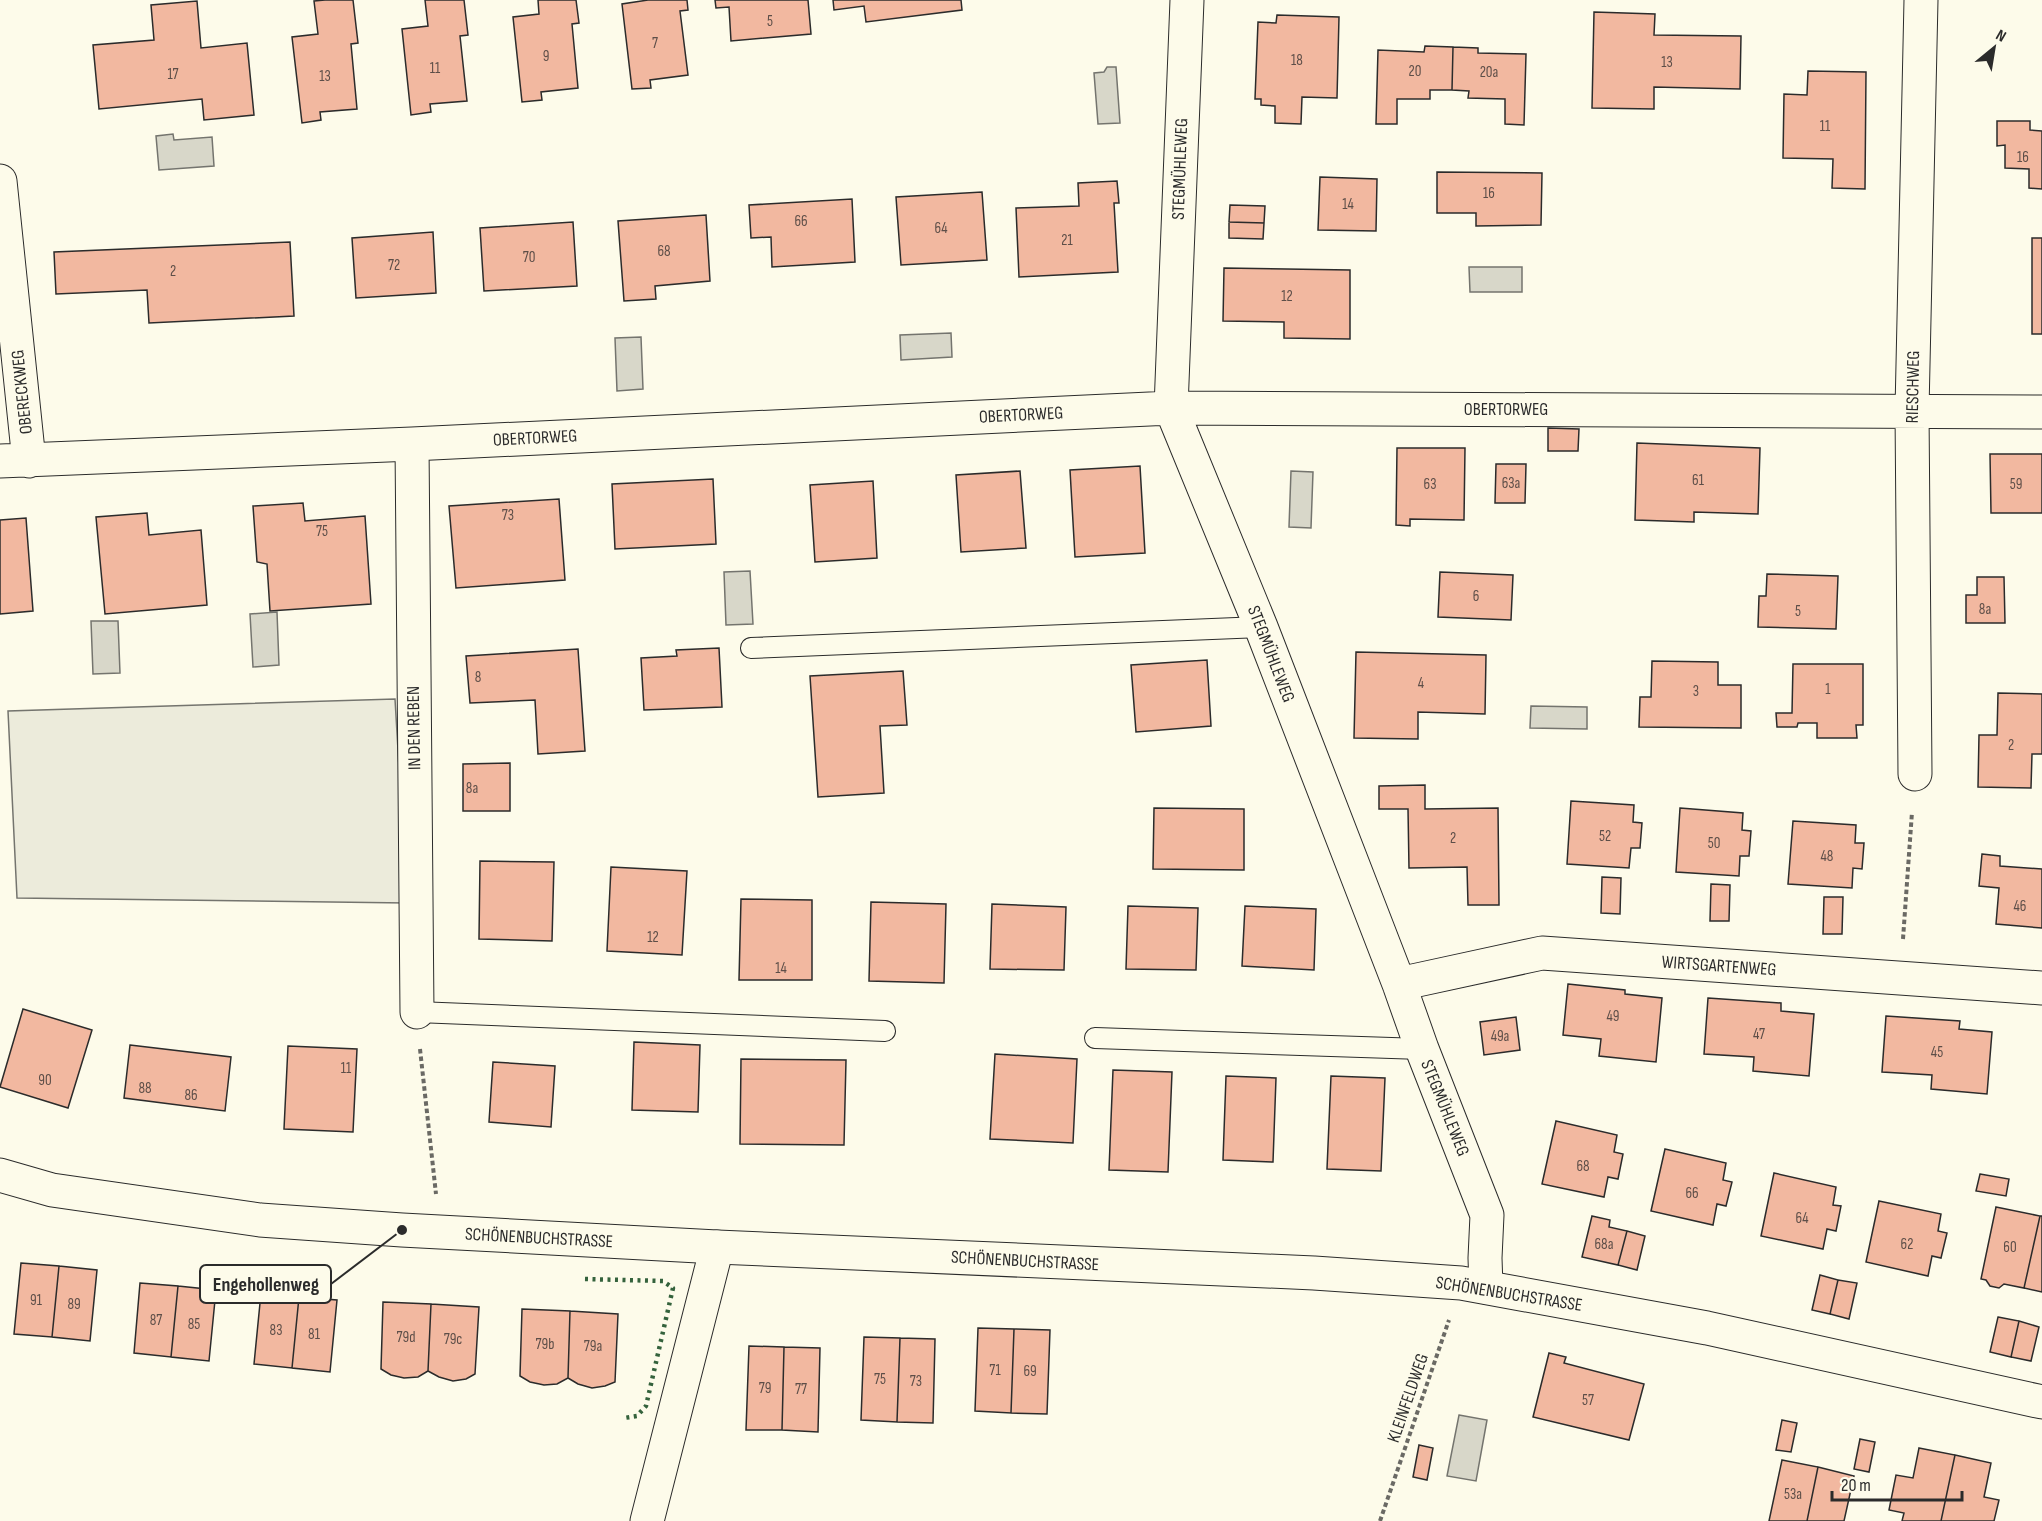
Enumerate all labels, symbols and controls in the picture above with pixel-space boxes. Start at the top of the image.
house number: 5 [767,12,773,31]
north arrow [1964,18,2024,78]
text: N [1992,26,2009,47]
house number: 7 [652,34,658,53]
house number: 9 [543,47,549,66]
house number: 18 [1291,51,1303,70]
house number: 13 [1661,53,1673,72]
house number: 11 [430,59,441,78]
house number: 20 [1409,62,1421,81]
house number: 20a [1480,63,1499,82]
house number: 17 [167,65,179,84]
house number: 13 [319,67,331,86]
house number: 11 [1820,117,1831,136]
street label: STEGMÜHLEWEG [1168,118,1192,220]
house number: 16 [2017,148,2029,167]
house number: 16 [1483,184,1495,203]
house number: 14 [1342,195,1354,214]
house number: 66 [794,212,808,231]
house number: 64 [934,219,948,238]
house number: 21 [1061,231,1073,250]
house number: 68 [657,242,671,261]
house number: 70 [523,248,535,267]
house number: 72 [388,256,400,275]
house number: 2 [170,262,176,281]
house number: 12 [1281,287,1293,306]
street label: OBERECKWEG [7,349,37,435]
street label: RIESCHWEG [1902,350,1924,424]
street label: OBERTORWEG [1464,399,1548,420]
street label: OBERTORWEG [978,402,1064,428]
street label: OBERTORWEG [492,425,578,451]
house number: 61 [1692,471,1705,490]
house number: 63a [1502,474,1521,493]
house number: 63 [1424,475,1436,494]
house number: 59 [2010,475,2022,494]
house number: 73 [502,506,514,525]
house number: 75 [316,522,328,541]
house number: 6 [1473,587,1479,606]
house number: 8a [1979,600,1991,619]
house number: 5 [1795,602,1801,621]
street label: STEGMÜHLEWEG [1243,603,1299,705]
house number: 8 [475,668,481,687]
house number: 4 [1418,674,1424,693]
house number: 1 [1825,680,1831,699]
house number: 3 [1693,682,1699,701]
street label: IN DEN REBEN [403,686,425,770]
house number: 2 [2008,736,2014,755]
house number: 8a [466,779,478,798]
house number: 52 [1599,827,1611,846]
house number: 2 [1450,829,1456,848]
house number: 50 [1708,834,1720,853]
house number: 48 [1821,847,1833,866]
house number: 46 [2014,897,2026,916]
house number: 12 [647,928,659,947]
street label: WIRTSGARTENWEG [1661,952,1777,980]
house number: 14 [775,959,787,978]
house number: 49 [1607,1007,1619,1026]
house number: 47 [1753,1025,1765,1044]
house number: 49a [1491,1027,1510,1046]
house number: 45 [1931,1043,1943,1062]
street label: STEGMÜHLEWEG [1416,1057,1474,1159]
house number: 11 [341,1059,352,1078]
house number: 90 [38,1071,52,1090]
house number: 88 [138,1079,152,1098]
house number: 86 [184,1086,198,1105]
house number: 68 [1576,1157,1590,1176]
house number: 66 [1685,1184,1699,1203]
house number: 64 [1795,1209,1809,1228]
street label: SCHÖNENBUCHSTRASSE [464,1224,614,1252]
house number: 68a [1595,1235,1614,1254]
house number: 62 [1901,1235,1913,1254]
house number: 60 [2003,1238,2017,1257]
street label: SCHÖNENBUCHSTRASSE [950,1247,1100,1275]
callout: Engehollenweg [200,1265,331,1303]
street label: SCHÖNENBUCHSTRASSE [1434,1272,1584,1316]
text: Engehollenweg [213,1273,320,1297]
house number: 91 [30,1291,43,1310]
house number: 89 [67,1295,81,1314]
house number: 87 [150,1311,162,1330]
house number: 85 [188,1315,200,1334]
house number: 83 [270,1321,282,1340]
house number: 81 [308,1325,321,1344]
house number: 79d [397,1328,415,1347]
house number: 79c [444,1330,462,1349]
house number: 79b [536,1335,554,1354]
house number: 79a [584,1337,602,1356]
street label: KLEINFELDWEG [1383,1351,1433,1445]
house number: 71 [989,1361,1001,1380]
house number: 69 [1023,1362,1037,1381]
house number: 75 [874,1370,886,1389]
house number: 73 [910,1372,922,1391]
house number: 79 [759,1379,771,1398]
house number: 77 [795,1380,807,1399]
house number: 57 [1582,1391,1594,1410]
scale bar [1832,1464,1962,1502]
text: 20 m [1841,1475,1871,1496]
house number: 53a [1784,1485,1802,1504]

